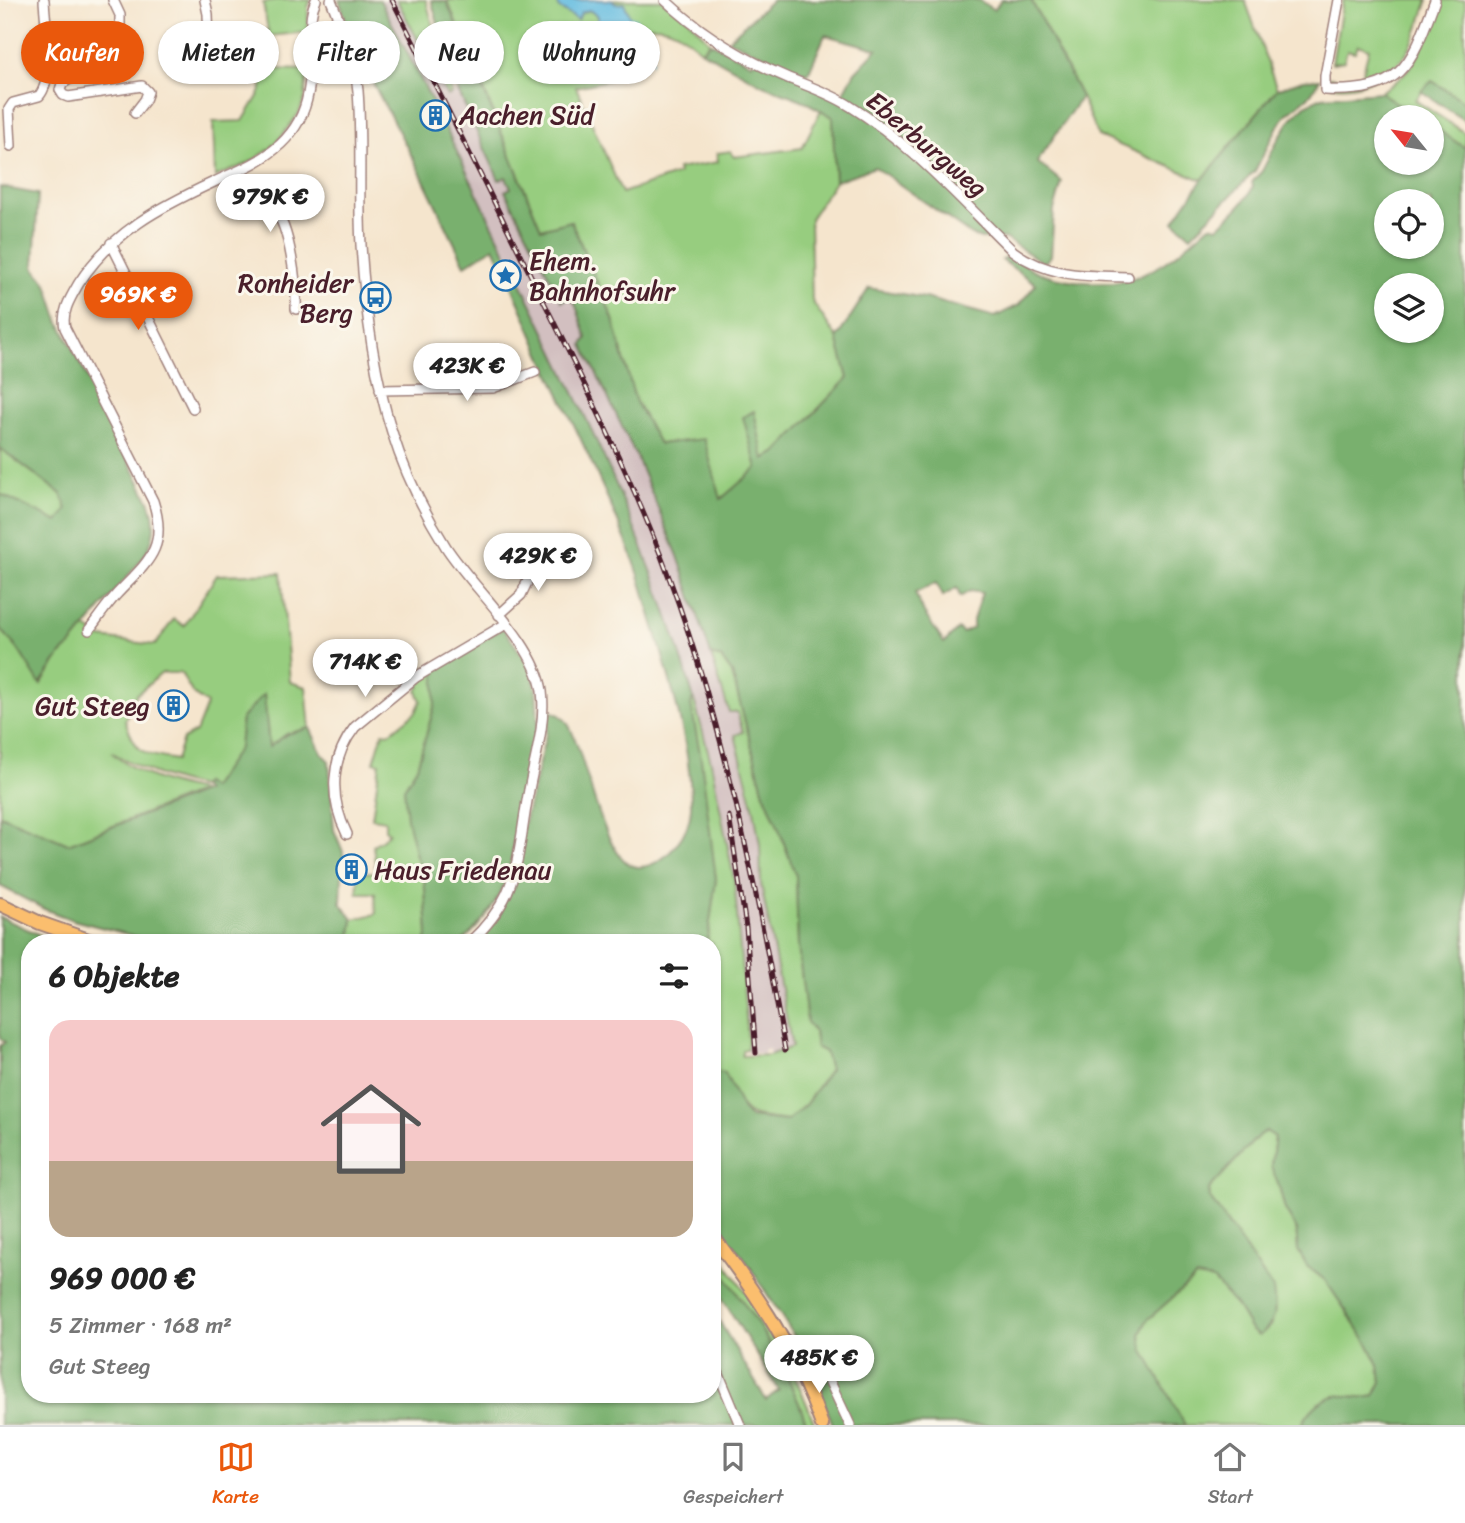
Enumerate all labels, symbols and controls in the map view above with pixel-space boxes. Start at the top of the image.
chip: Kaufen [21,21,144,84]
chip: Mieten [158,21,279,84]
chip: Filter [293,21,400,84]
chip: Neu [414,21,504,84]
chip: Wohnung [518,21,660,84]
street label: Eberburgweg [856,79,998,209]
place label: Aachen Süd [458,92,596,138]
building icon: Aachen Süd [419,98,453,132]
north arrow [1374,105,1444,175]
map controls [1374,105,1444,343]
pin: 979K € [213,174,327,234]
text: 979K € [232,176,308,217]
button: locate [1374,189,1444,259]
place label: Ehem. Bahnhofsuhr [529,238,676,314]
place icon: Ehem. Bahnhofsuhr [489,259,523,293]
place label: Ronheider Berg [238,260,354,336]
pin: 969K € [81,272,195,332]
button: layers [1374,273,1444,343]
text: 969K € [100,274,176,315]
bus stop icon: Ronheider Berg [359,281,393,315]
pin: 423K € [410,344,524,403]
text: 423K € [429,345,505,386]
pin: 429K € [481,534,595,593]
text: 429K € [499,535,577,576]
pin: 714K € [308,640,422,699]
text: 714K € [329,641,401,682]
place label: Gut Steeg [35,683,150,729]
building icon: Gut Steeg [156,689,190,723]
place label: Haus Friedenau [374,847,552,893]
building icon: Haus Friedenau [334,853,368,887]
text: 6 Objekte [49,949,179,1003]
icon: filters [655,957,693,995]
icon: home [308,1066,434,1192]
text: 969 000 € [49,1251,195,1305]
text: 5 Zimmer · 168 m² [49,1305,232,1346]
pin: 485K € [762,1336,876,1395]
text: 485K € [780,1337,858,1378]
text: Gut Steeg [49,1346,151,1387]
tab: Karte [212,1438,259,1513]
tab: Gespeichert [683,1438,783,1513]
tab: Start [1208,1438,1253,1513]

